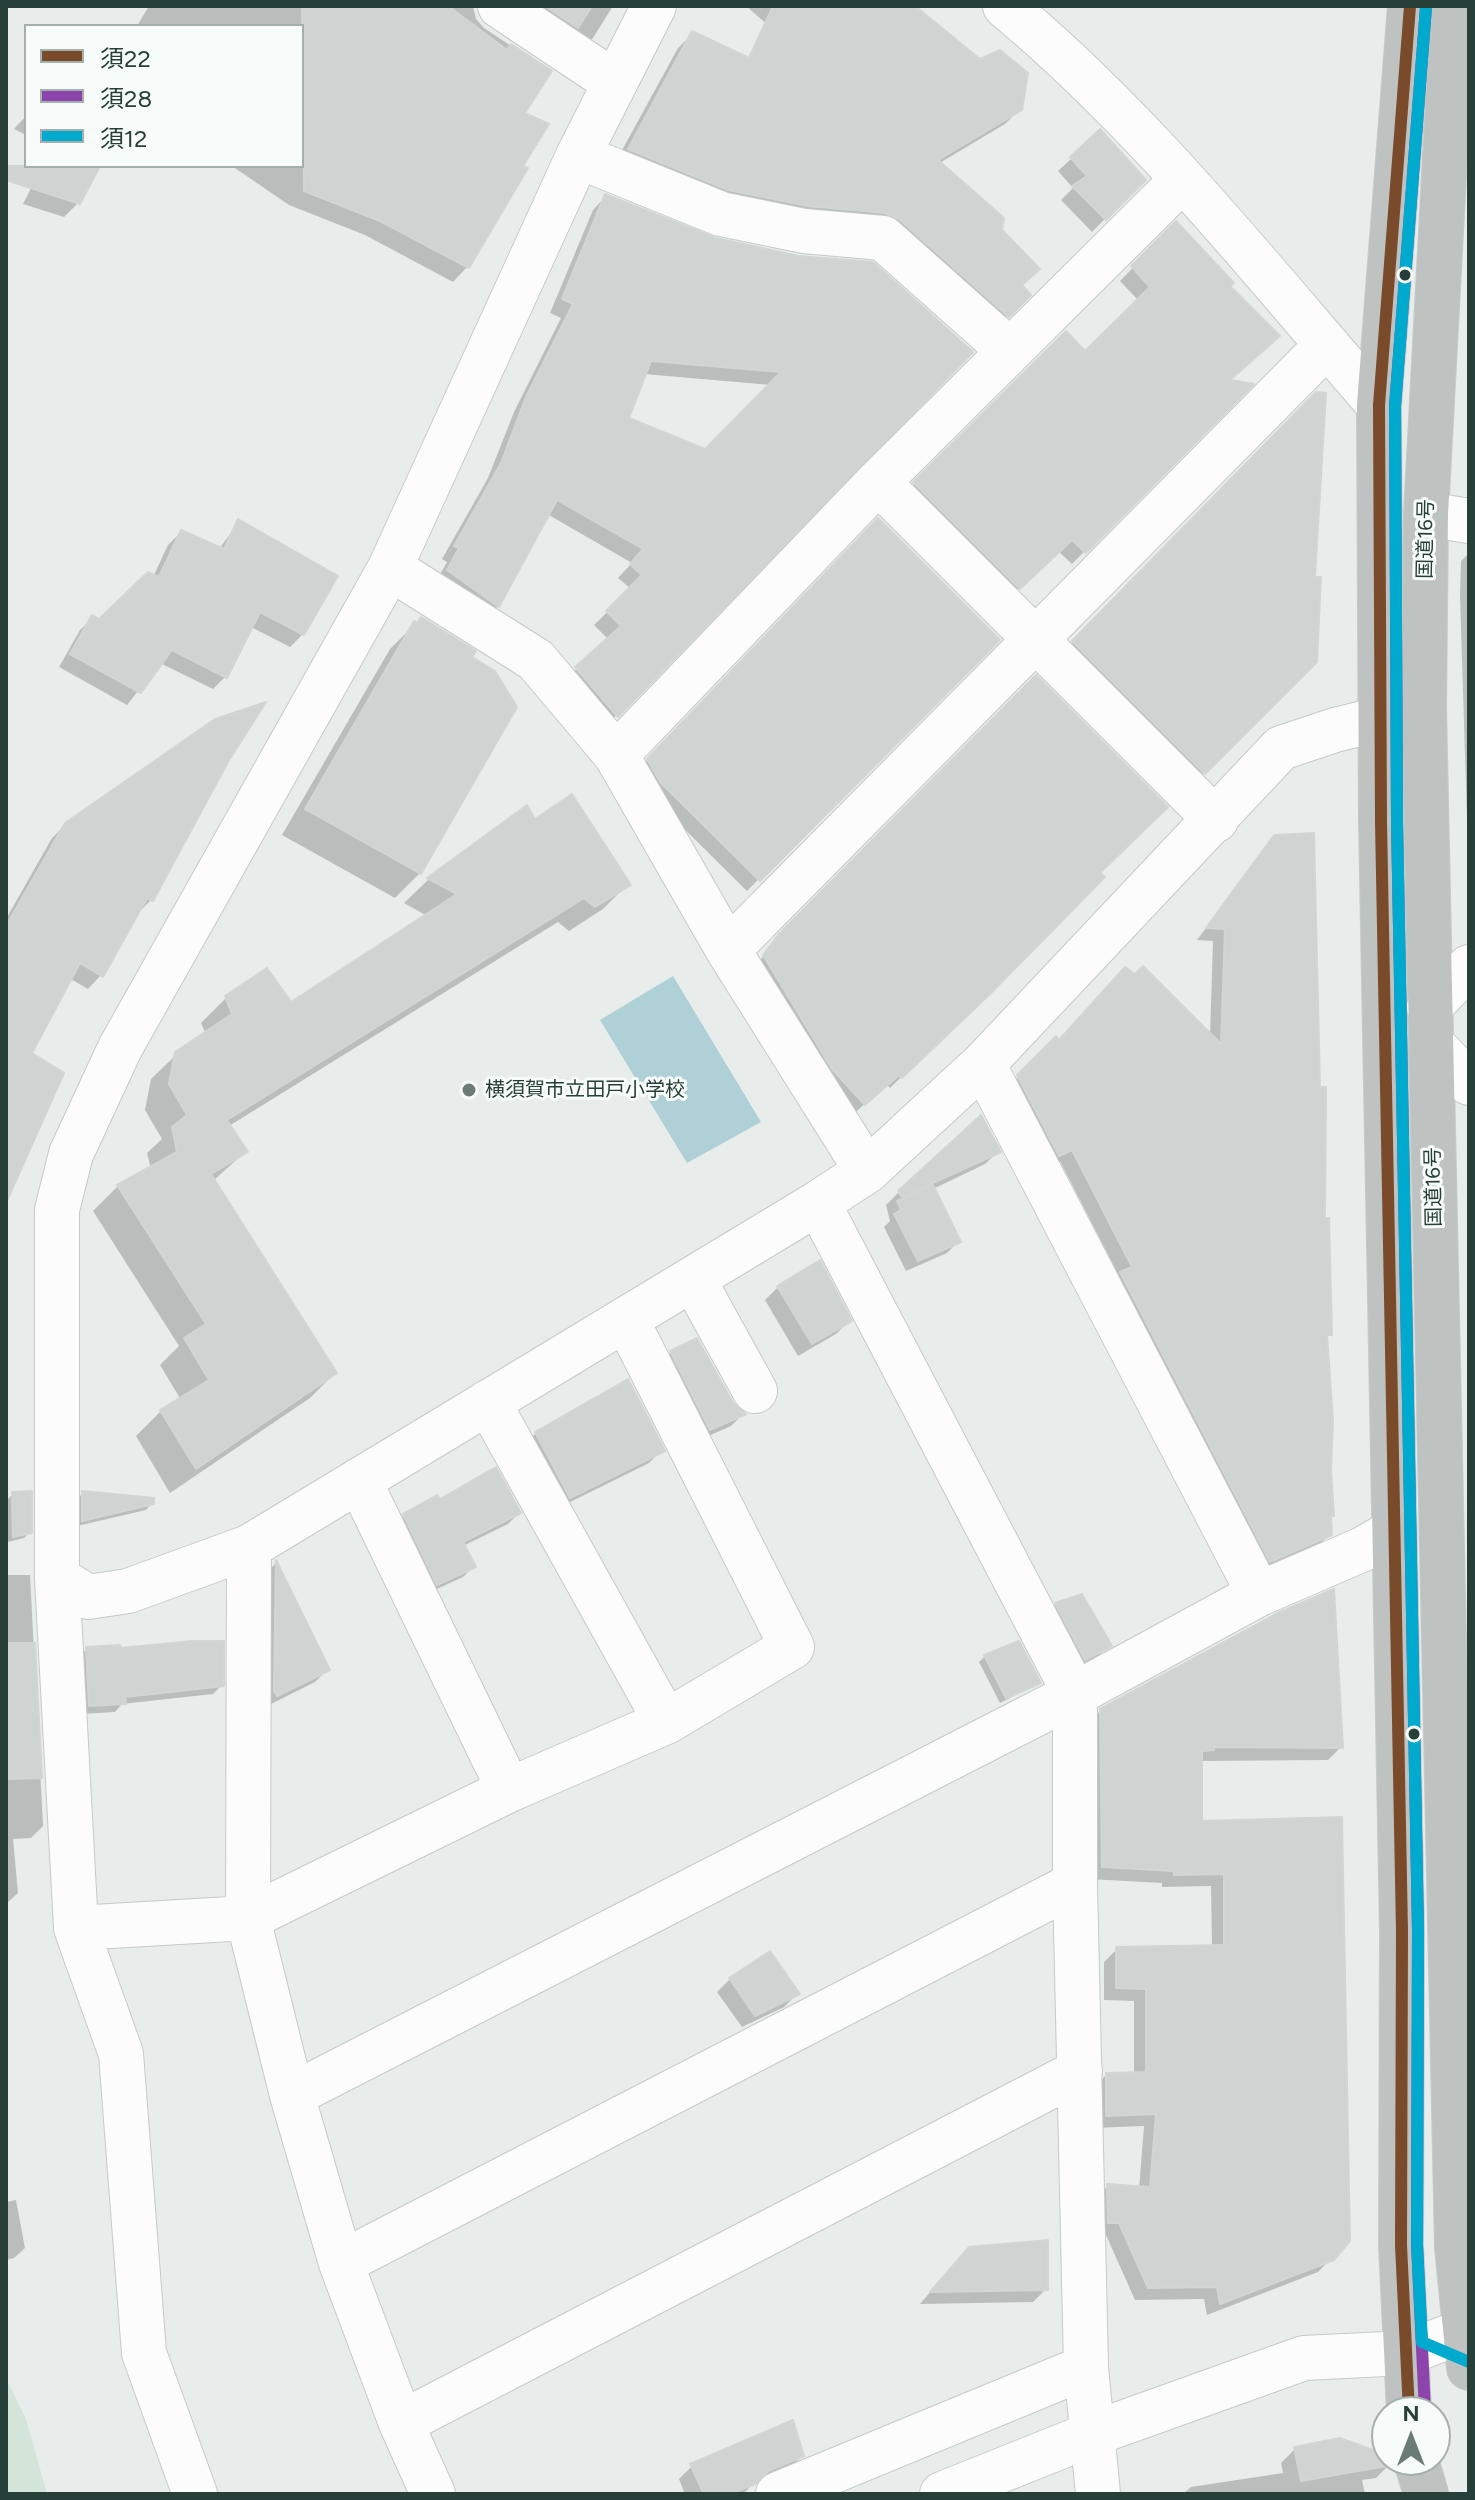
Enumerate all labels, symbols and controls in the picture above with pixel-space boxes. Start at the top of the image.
legend [24,24,304,168]
text: 須22 [100,44,151,73]
text: 須28 [100,84,152,113]
text: 須12 [100,124,147,153]
unlabelled marker [1397,267,1413,283]
street label: 国道16号 [1413,499,1439,579]
place label: 横須賀市立田戸小学校 [485,1078,685,1102]
marker: 横須賀市立田戸小学校 [460,1081,478,1099]
street label: 国道16号 [1421,1147,1447,1227]
unlabelled marker [1406,1726,1422,1742]
north arrow [1371,2396,1451,2476]
text: N [1402,2400,1420,2427]

